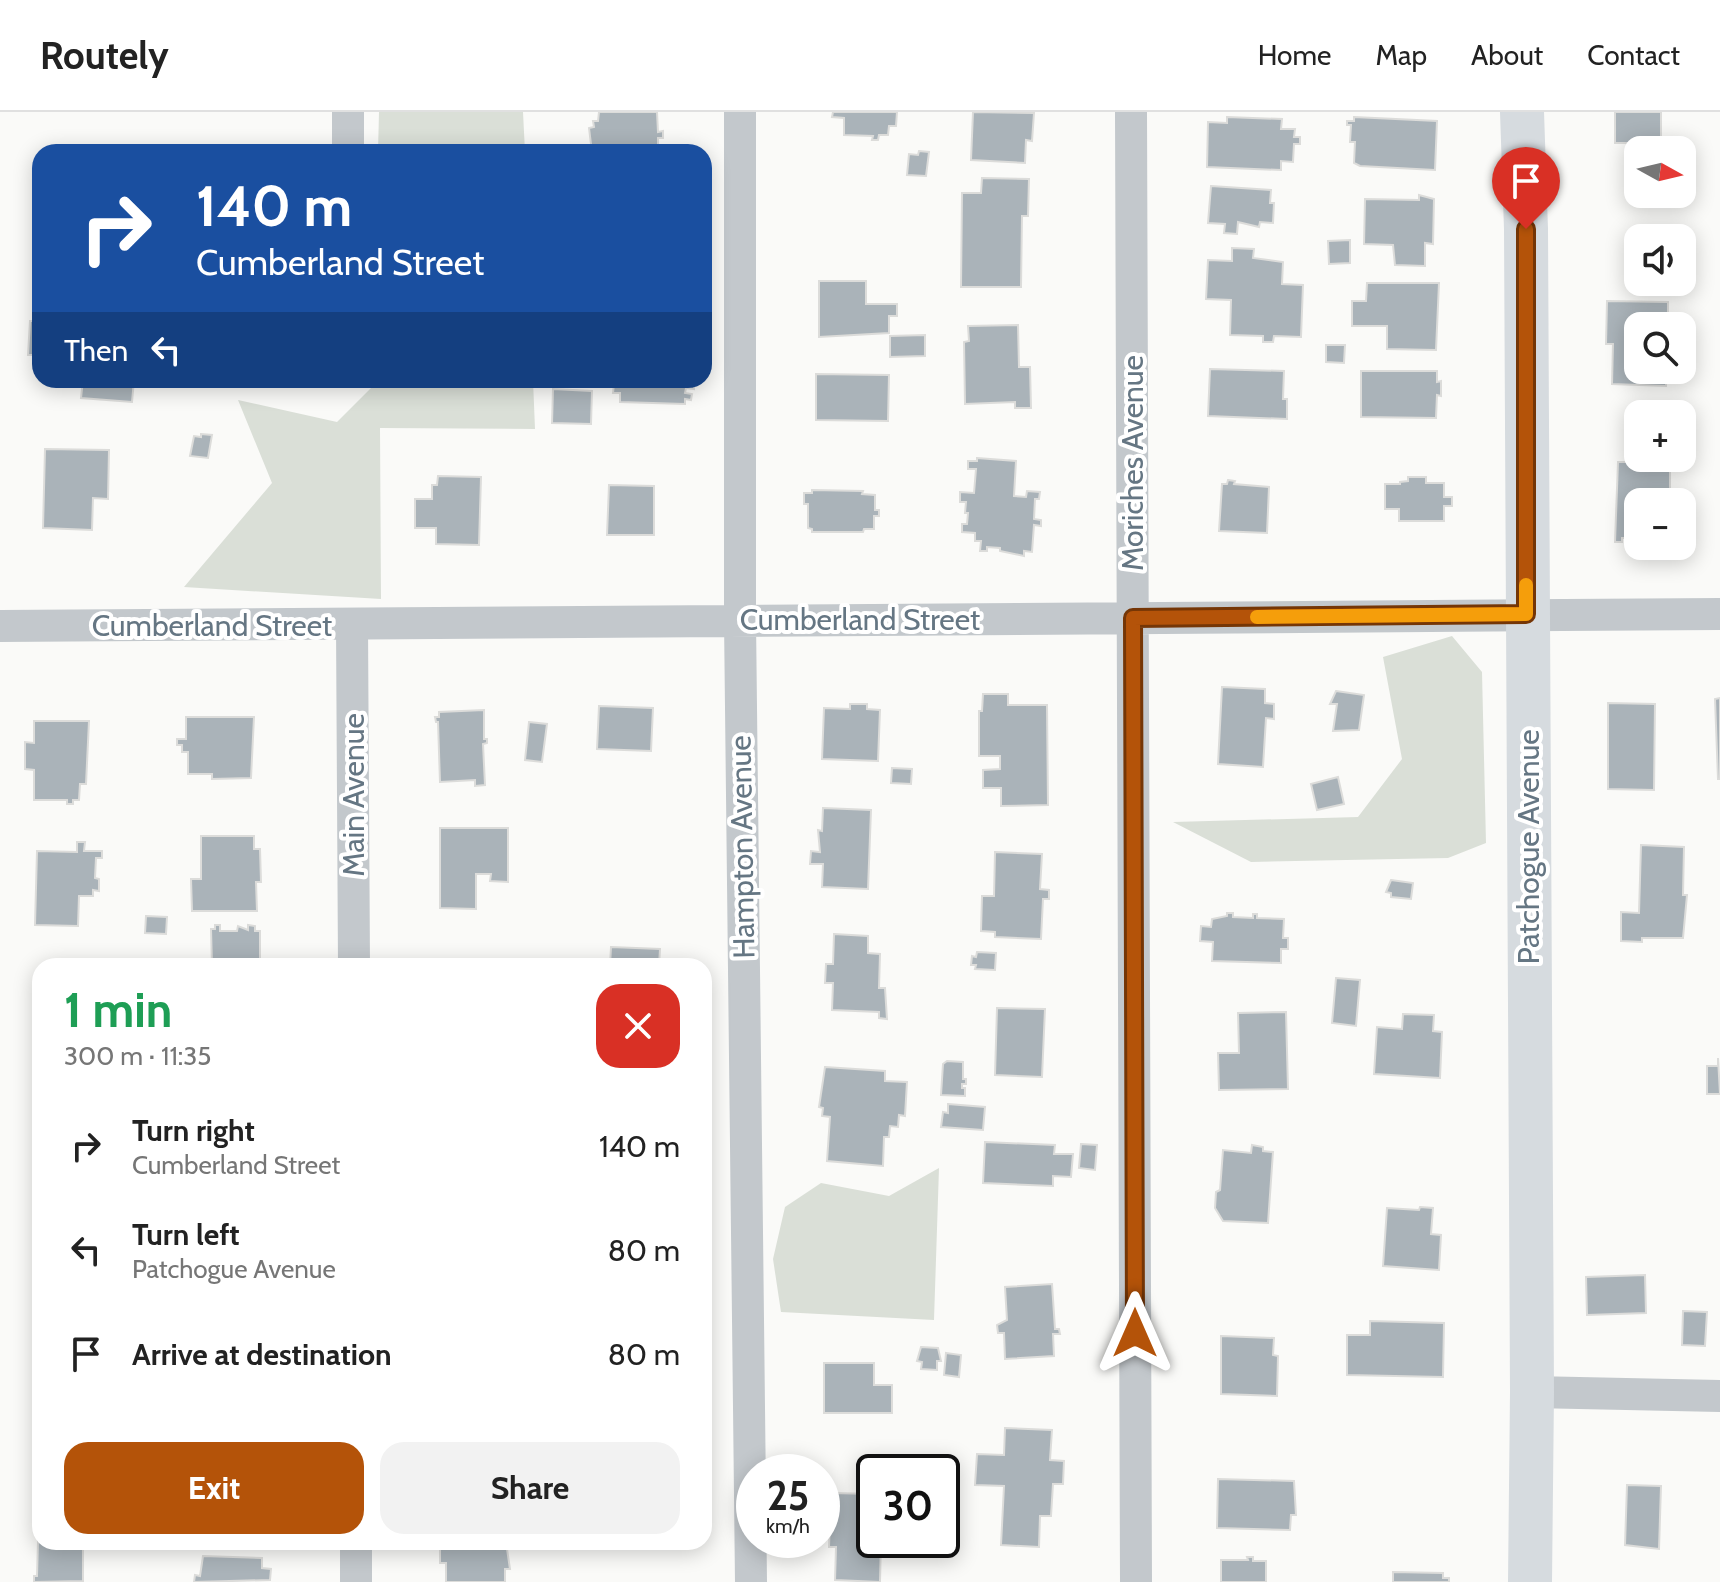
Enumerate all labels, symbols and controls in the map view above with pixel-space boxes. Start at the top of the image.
text: Routely [40,32,169,79]
text: Home [1258,38,1331,72]
text: Map [1375,38,1427,72]
text: About [1471,38,1543,72]
text: Contact [1587,38,1680,72]
north arrow [1624,136,1696,208]
map controls [1624,136,1696,560]
pin [1492,147,1560,229]
icon: arrive [1504,159,1548,203]
text: 140 m [196,172,352,240]
icon: right [64,176,168,280]
button: sound [1624,224,1696,296]
text: Cumberland Street [196,240,484,284]
button: search [1624,312,1696,384]
icon: left [144,328,188,372]
text: Then [64,332,128,369]
street label: Moriches Avenue [1114,355,1151,571]
button: + [1624,400,1696,472]
button: − [1624,488,1696,560]
street label: Cumberland Street [740,601,980,638]
street label: Cumberland Street [92,607,332,644]
street label: Main Avenue [335,713,372,877]
street label: Patchogue Avenue [1510,729,1547,965]
street label: Hampton Avenue [722,735,762,959]
text: 1 min [64,981,172,1039]
button: close [596,984,680,1068]
text: 300 m · 11:35 [64,1040,211,1072]
text: Turn right [132,1112,255,1149]
icon: right [64,1124,108,1168]
text: 140 m [599,1128,680,1165]
text: Cumberland Street [132,1149,340,1181]
text: Turn left [132,1216,240,1253]
icon: left [64,1228,108,1272]
text: 80 m [608,1232,680,1269]
text: Patchogue Avenue [132,1253,336,1285]
position arrow [1093,1291,1177,1375]
icon: arrive [64,1332,108,1376]
text: Arrive at destination [132,1336,392,1373]
text: 80 m [608,1336,680,1373]
button: Exit [64,1442,364,1534]
button: Share [380,1442,680,1534]
speed limit sign: 30 [856,1454,960,1558]
text: 25 [767,1471,809,1520]
text: km/h [766,1514,810,1538]

